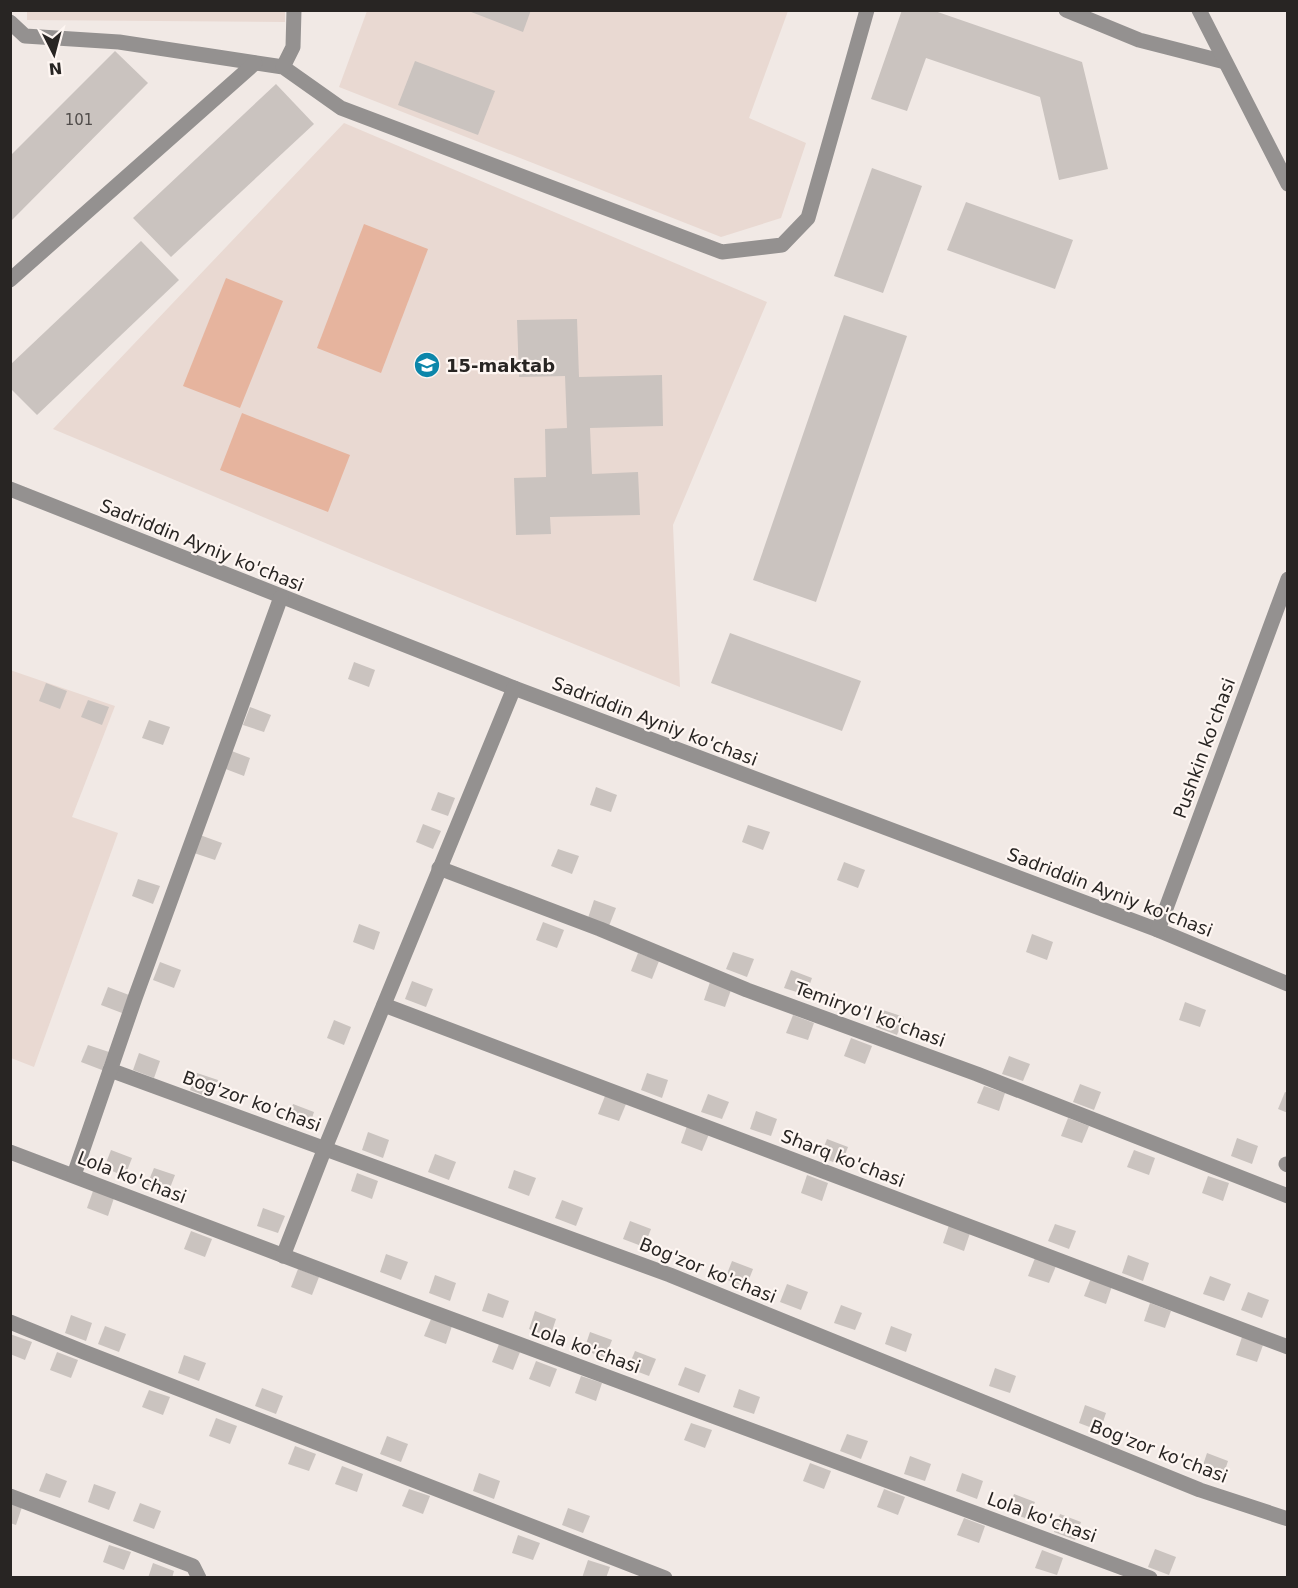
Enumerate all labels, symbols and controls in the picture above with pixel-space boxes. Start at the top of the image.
north arrow [24,24,84,84]
text: N [48,58,63,79]
house number: 101 [65,111,93,129]
school or university icon: 15-maktab [412,350,442,380]
place label: 15-maktab [446,355,555,376]
street label: Sadriddin Ayniy ko'chasi [97,494,307,596]
street label: Sadriddin Ayniy ko'chasi [549,672,761,770]
street label: Pushkin ko'chasi [1169,675,1239,821]
street label: Sadriddin Ayniy ko'chasi [1004,843,1216,941]
street label: Temiryo'l ko'chasi [791,977,948,1051]
street label: Bog'zor ko'chasi [180,1066,324,1136]
street label: Sharq ko'chasi [778,1125,908,1191]
street label: Lola ko'chasi [75,1147,189,1207]
street label: Bog'zor ko'chasi [636,1233,780,1307]
street label: Lola ko'chasi [528,1318,644,1378]
street label: Bog'zor ko'chasi [1087,1415,1231,1487]
street label: Lola ko'chasi [984,1487,1100,1547]

